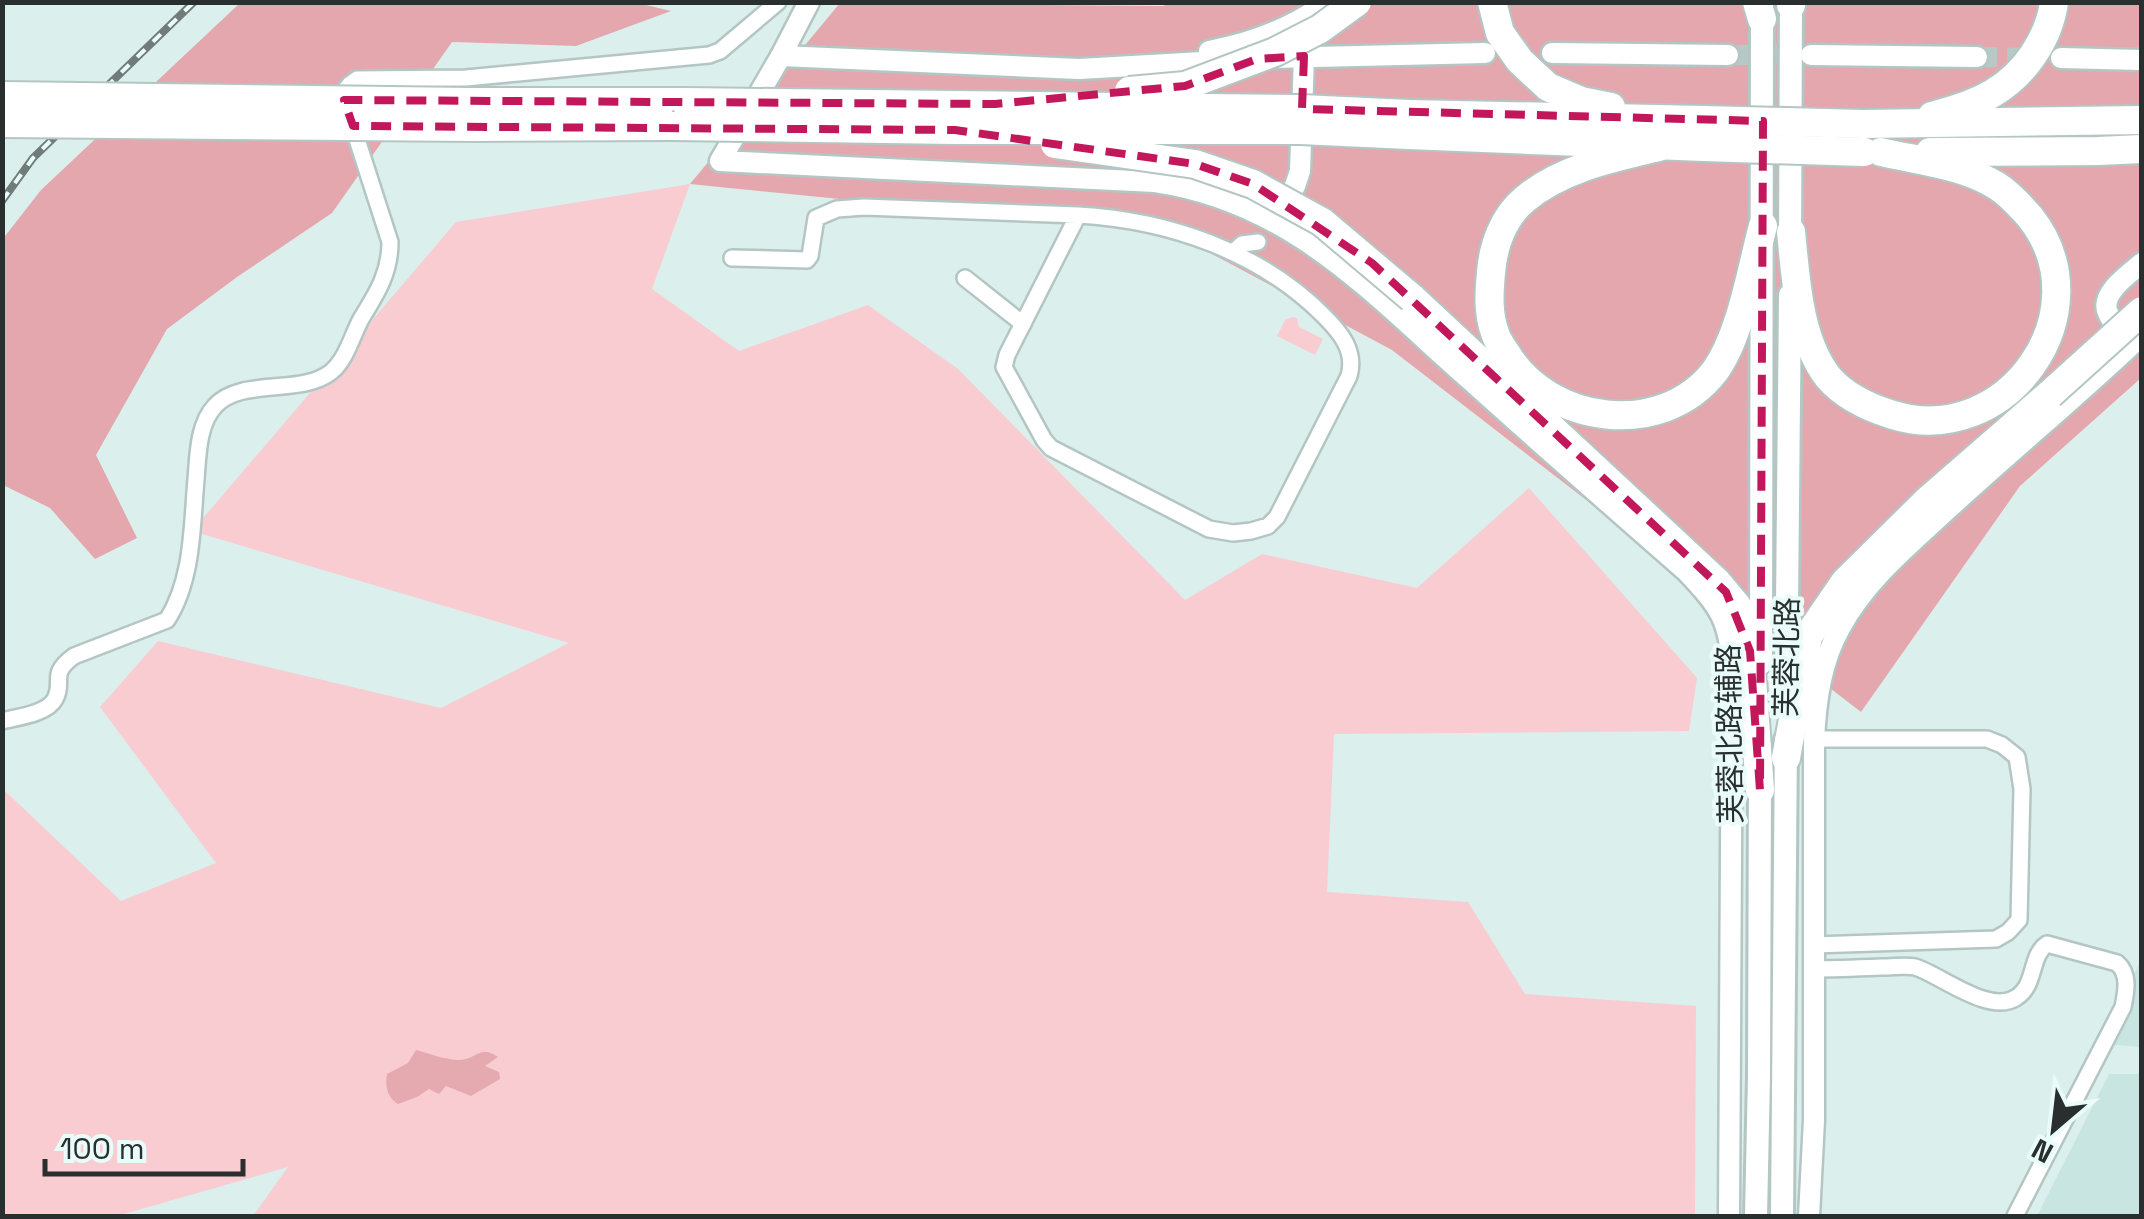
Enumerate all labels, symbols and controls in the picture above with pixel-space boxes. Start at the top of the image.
street label: 芙蓉北路 [1766,597,1807,717]
street label: 芙蓉北路辅路 [1708,644,1751,824]
north arrow [2004,1079,2104,1179]
scale bar [45,1114,242,1176]
text: 100 m [60,1129,145,1168]
text: N [2026,1131,2059,1171]

